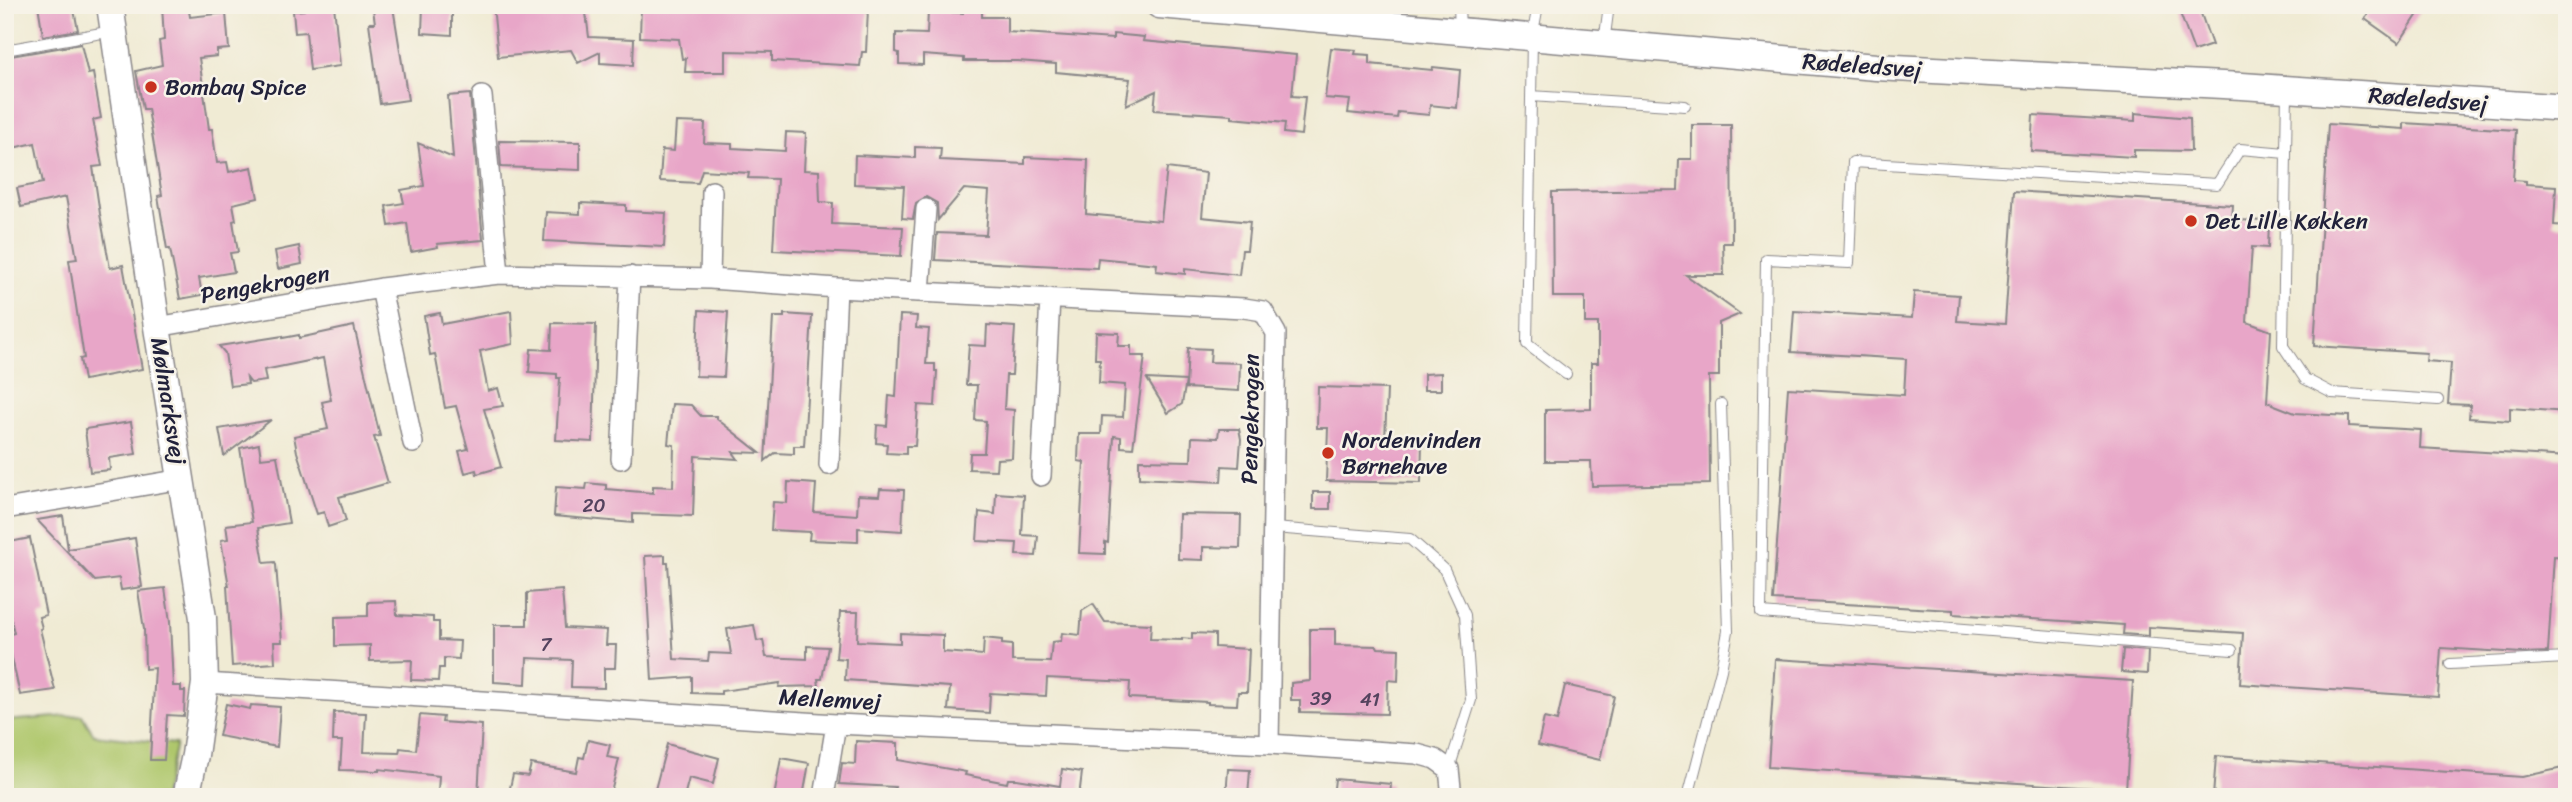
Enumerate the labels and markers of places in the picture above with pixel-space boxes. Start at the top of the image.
place label: Bombay Spice [165,67,307,108]
marker: Bombay Spice [143,79,159,95]
place label: Det Lille Køkken [2205,201,2369,242]
marker: Det Lille Køkken [2183,213,2199,229]
place label: Nordenvinden Børnehave [1342,420,1481,487]
marker: Nordenvinden Børnehave [1320,445,1336,461]

